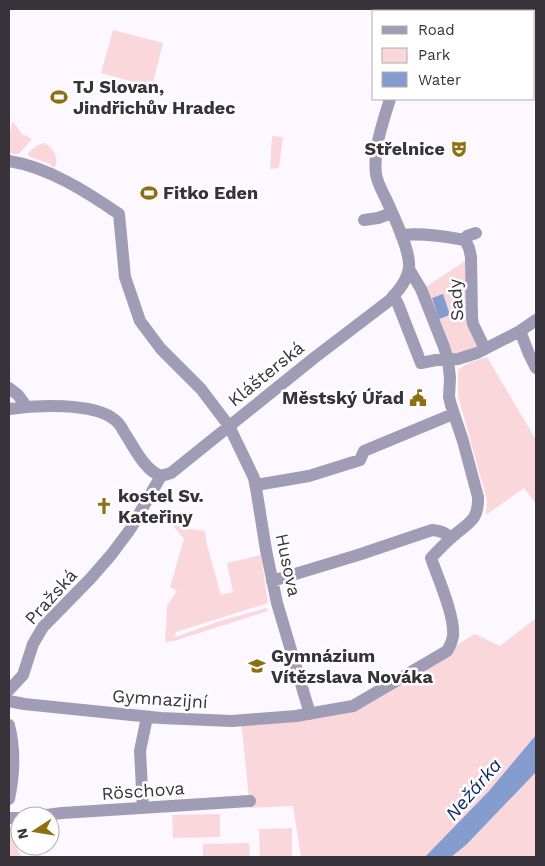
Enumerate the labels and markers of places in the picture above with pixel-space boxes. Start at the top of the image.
place label: TJ Slovan, Jindřichův Hradec [73,76,235,118]
sports icon: TJ Slovan, Jindřichův Hradec [49,87,69,107]
place label: Střelnice [365,138,445,159]
theatre icon: Střelnice [449,139,469,159]
place label: Fitko Eden [163,182,258,203]
sports icon: Fitko Eden [139,183,159,203]
place label: Městský Úřad [282,387,404,408]
public building icon: Městský Úřad [408,388,428,408]
place label: kostel Sv. Kateřiny [118,485,204,527]
church icon: kostel Sv. Kateřiny [94,496,114,516]
place label: Gymnázium Vítězslava Nováka [271,645,433,687]
school or university icon: Gymnázium Vítězslava Nováka [247,656,267,676]

